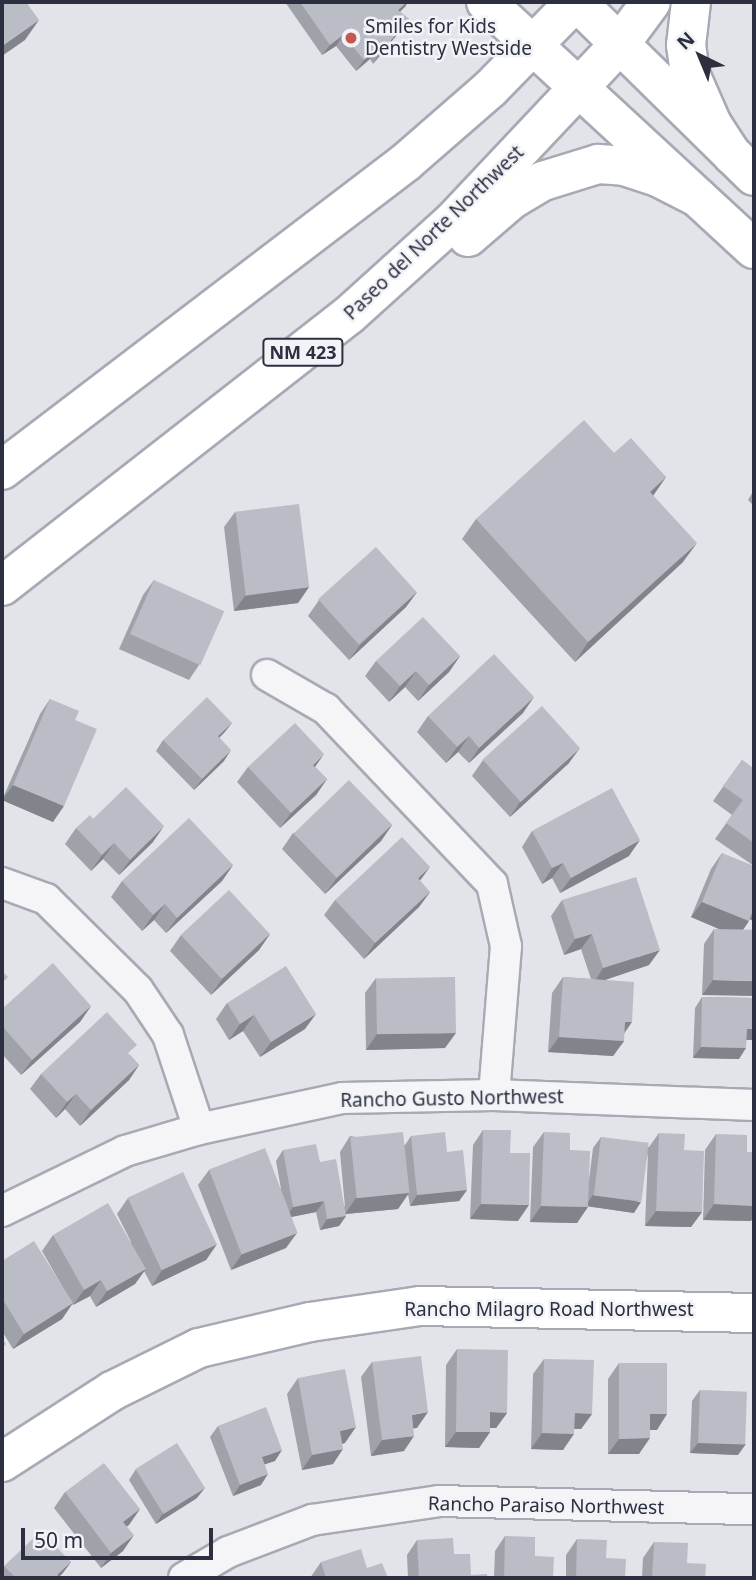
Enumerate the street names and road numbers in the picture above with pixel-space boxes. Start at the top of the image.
street label: Paseo del Norte Northwest [339,141,529,325]
road number: NM 423 [261,338,345,366]
street label: Rancho Gusto Northwest [340,1086,564,1112]
street label: Rancho Milagro Road Northwest [404,1299,694,1321]
street label: Rancho Paraiso Northwest [428,1493,664,1519]

